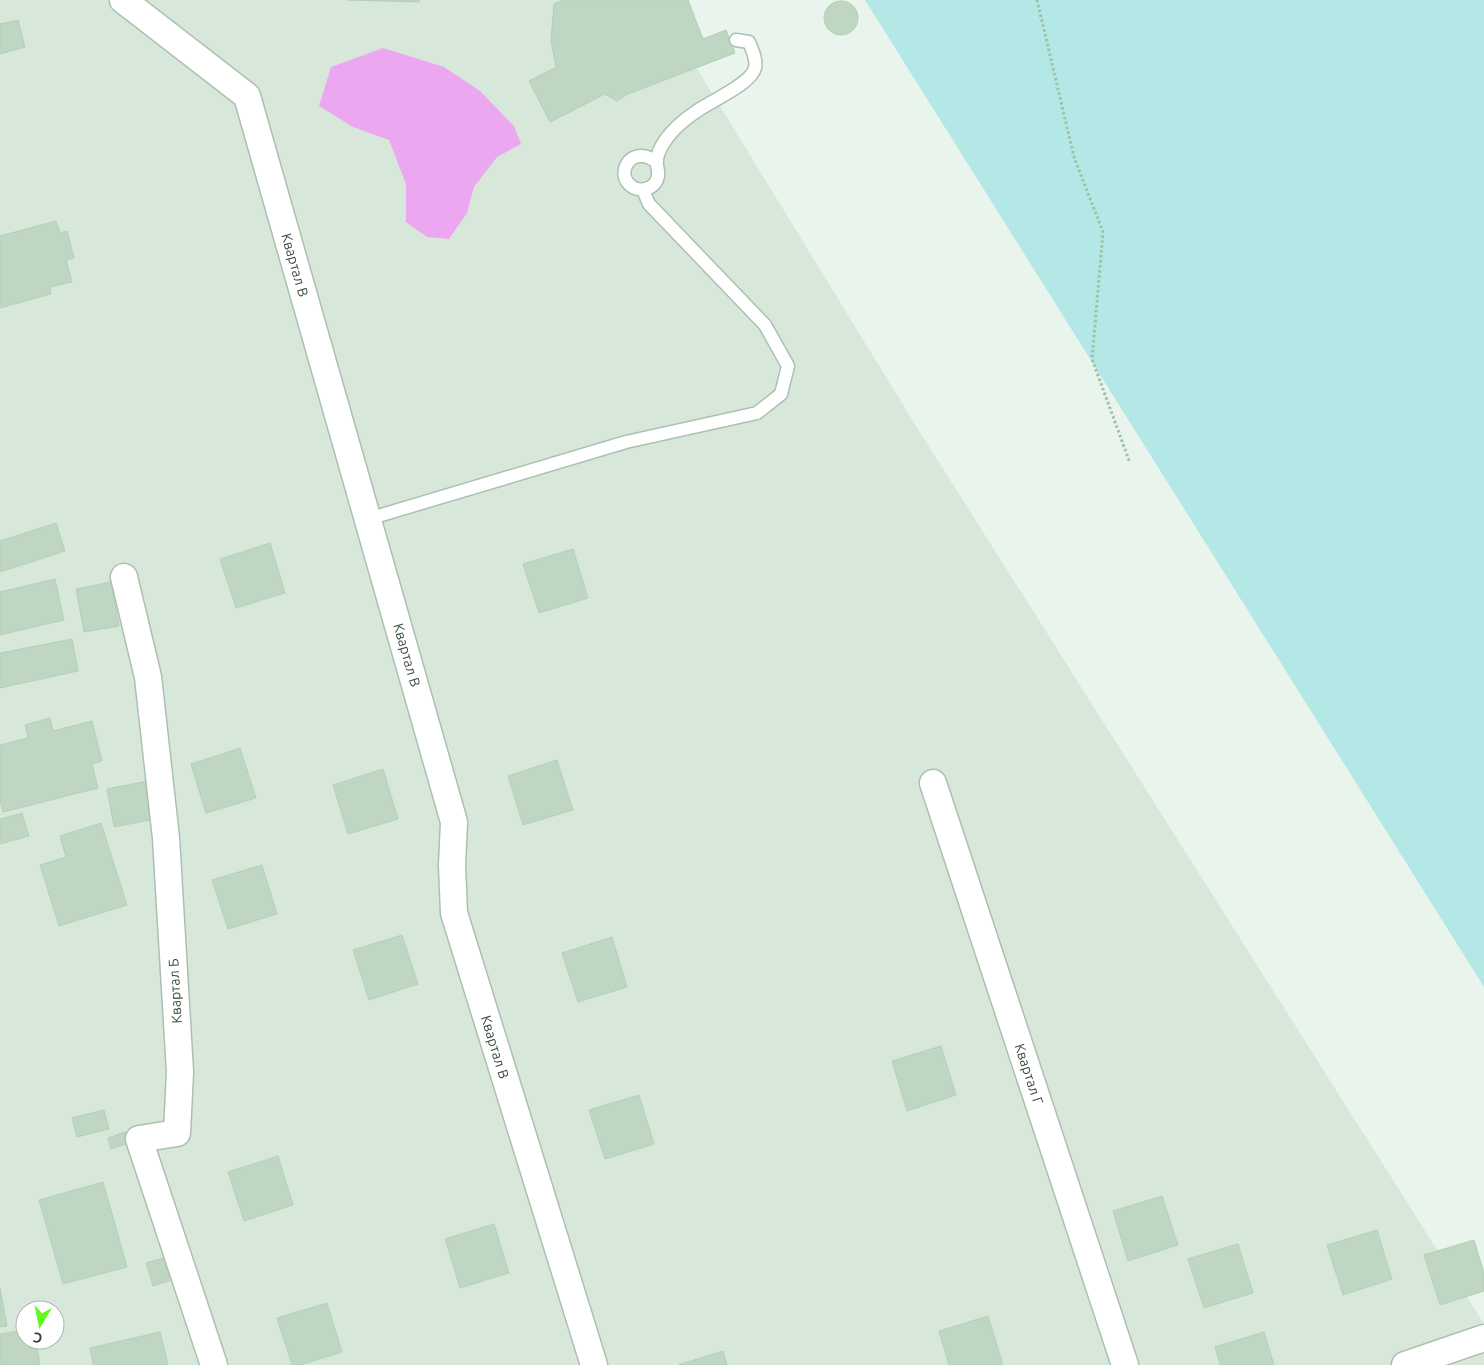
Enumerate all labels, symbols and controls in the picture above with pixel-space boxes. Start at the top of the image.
street label: Квартал В [278,231,312,299]
street label: Квартал В [390,621,424,689]
street label: Квартал Б [165,958,185,1024]
street label: Квартал В [478,1013,512,1081]
street label: Квартал Г [1012,1041,1046,1107]
north arrow [15,1300,65,1350]
text: С [32,1329,44,1346]

